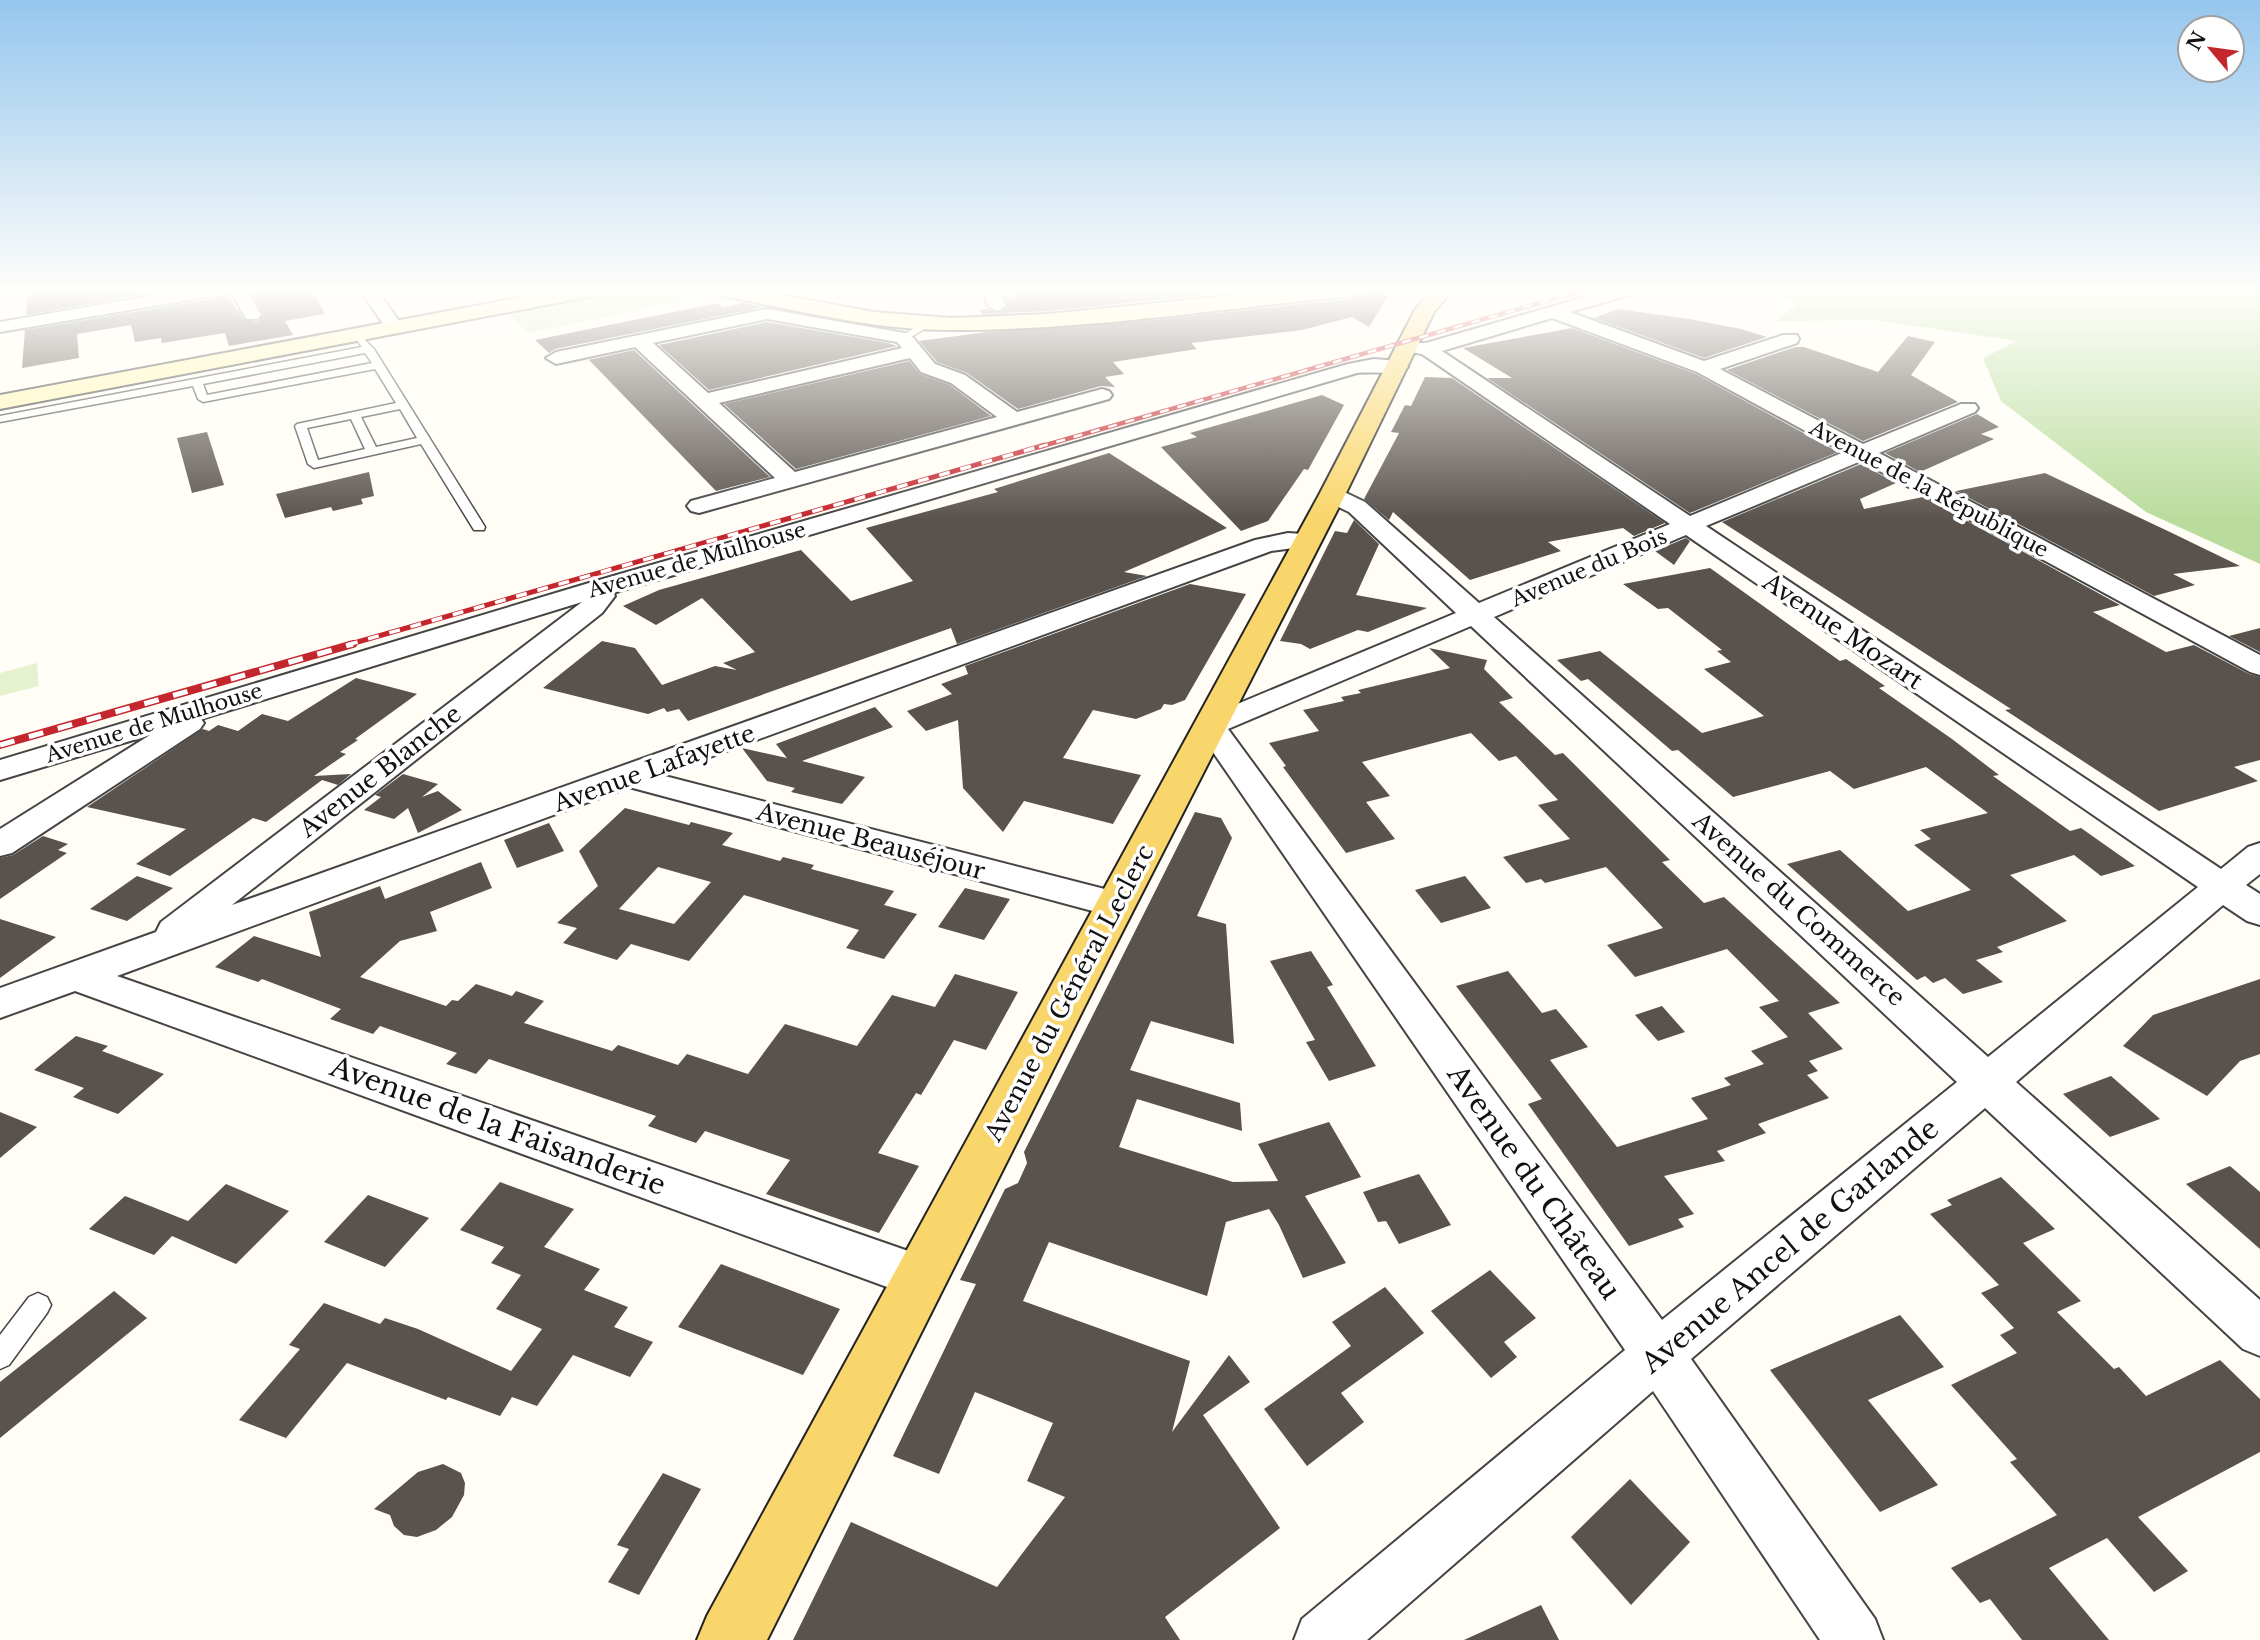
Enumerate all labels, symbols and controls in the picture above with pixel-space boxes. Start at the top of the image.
north arrow [2176,14,2246,84]
text: N [2182,27,2211,54]
street label: Avenue de la République [1804,414,2053,563]
street label: Avenue de Mulhouse [584,516,809,604]
street label: Avenue du Bois [1506,523,1671,613]
street label: Avenue Mozart [1757,566,1928,695]
street label: Avenue de Mulhouse [41,678,266,769]
street label: Avenue Blanche [292,699,467,844]
street label: Avenue Lafayette [548,718,759,818]
street label: Avenue Beauséjour [753,796,989,886]
street label: Avenue du Commerce [1686,805,1911,1012]
street label: Avenue du Général Leclerc [978,840,1160,1147]
street label: Avenue de la Faisanderie [325,1049,670,1203]
street label: Avenue du Château [1439,1057,1628,1306]
street label: Avenue Ancel de Garlande [1633,1111,1946,1381]

